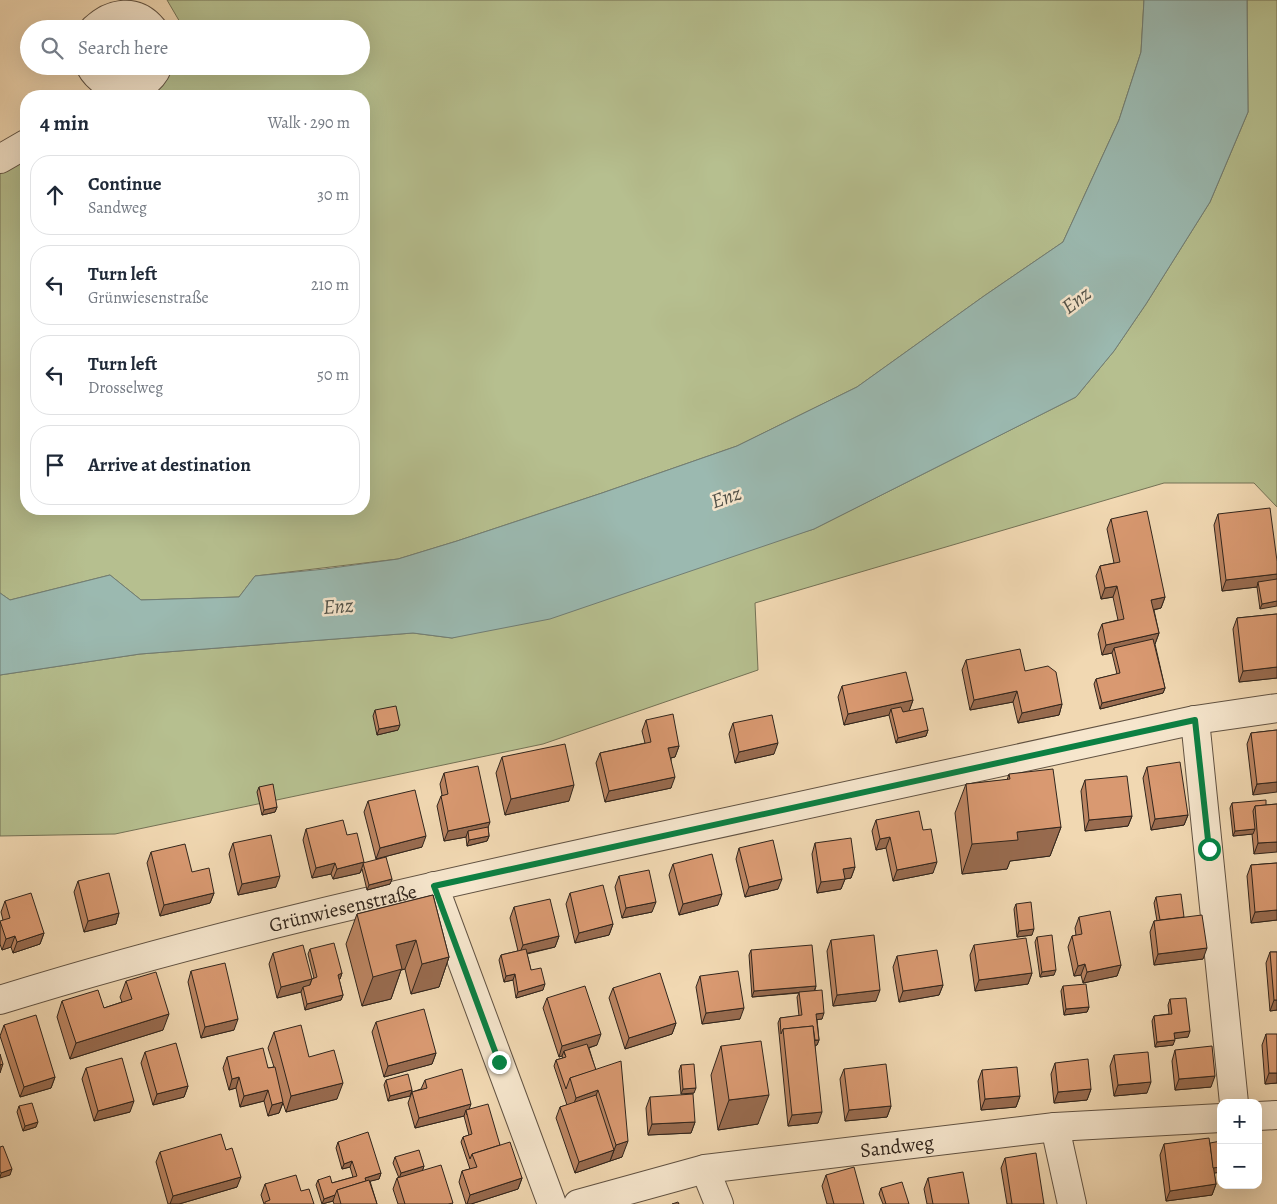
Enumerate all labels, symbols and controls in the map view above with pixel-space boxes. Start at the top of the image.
search box [20,20,370,75]
icon: search [38,34,66,62]
text: Search here [78,35,168,61]
text: 4 min [40,109,89,137]
text: Walk · 290 m [268,112,350,134]
text: Continue [88,171,162,197]
icon: ahead [41,181,69,209]
text: 30 m [317,184,349,206]
text: Sandweg [88,197,147,219]
text: Turn left [88,261,157,287]
icon: left [41,271,69,299]
text: 210 m [311,274,349,296]
water label: Enz [1056,279,1097,320]
text: Grünwiesenstraße [88,287,209,309]
text: Turn left [88,351,157,377]
icon: left [41,361,69,389]
text: 50 m [317,364,349,386]
text: Drosselweg [88,377,163,399]
icon: arrive [41,451,69,479]
text: Arrive at destination [88,452,251,478]
water label: Enz [707,479,745,515]
water label: Enz [322,591,355,621]
route start [1198,838,1221,861]
street label: Grünwiesenstraße [266,878,419,939]
route end [488,1051,511,1074]
map controls [1217,1099,1262,1189]
button: + [1217,1099,1262,1144]
street label: Sandweg [859,1129,935,1164]
button: − [1217,1144,1262,1189]

